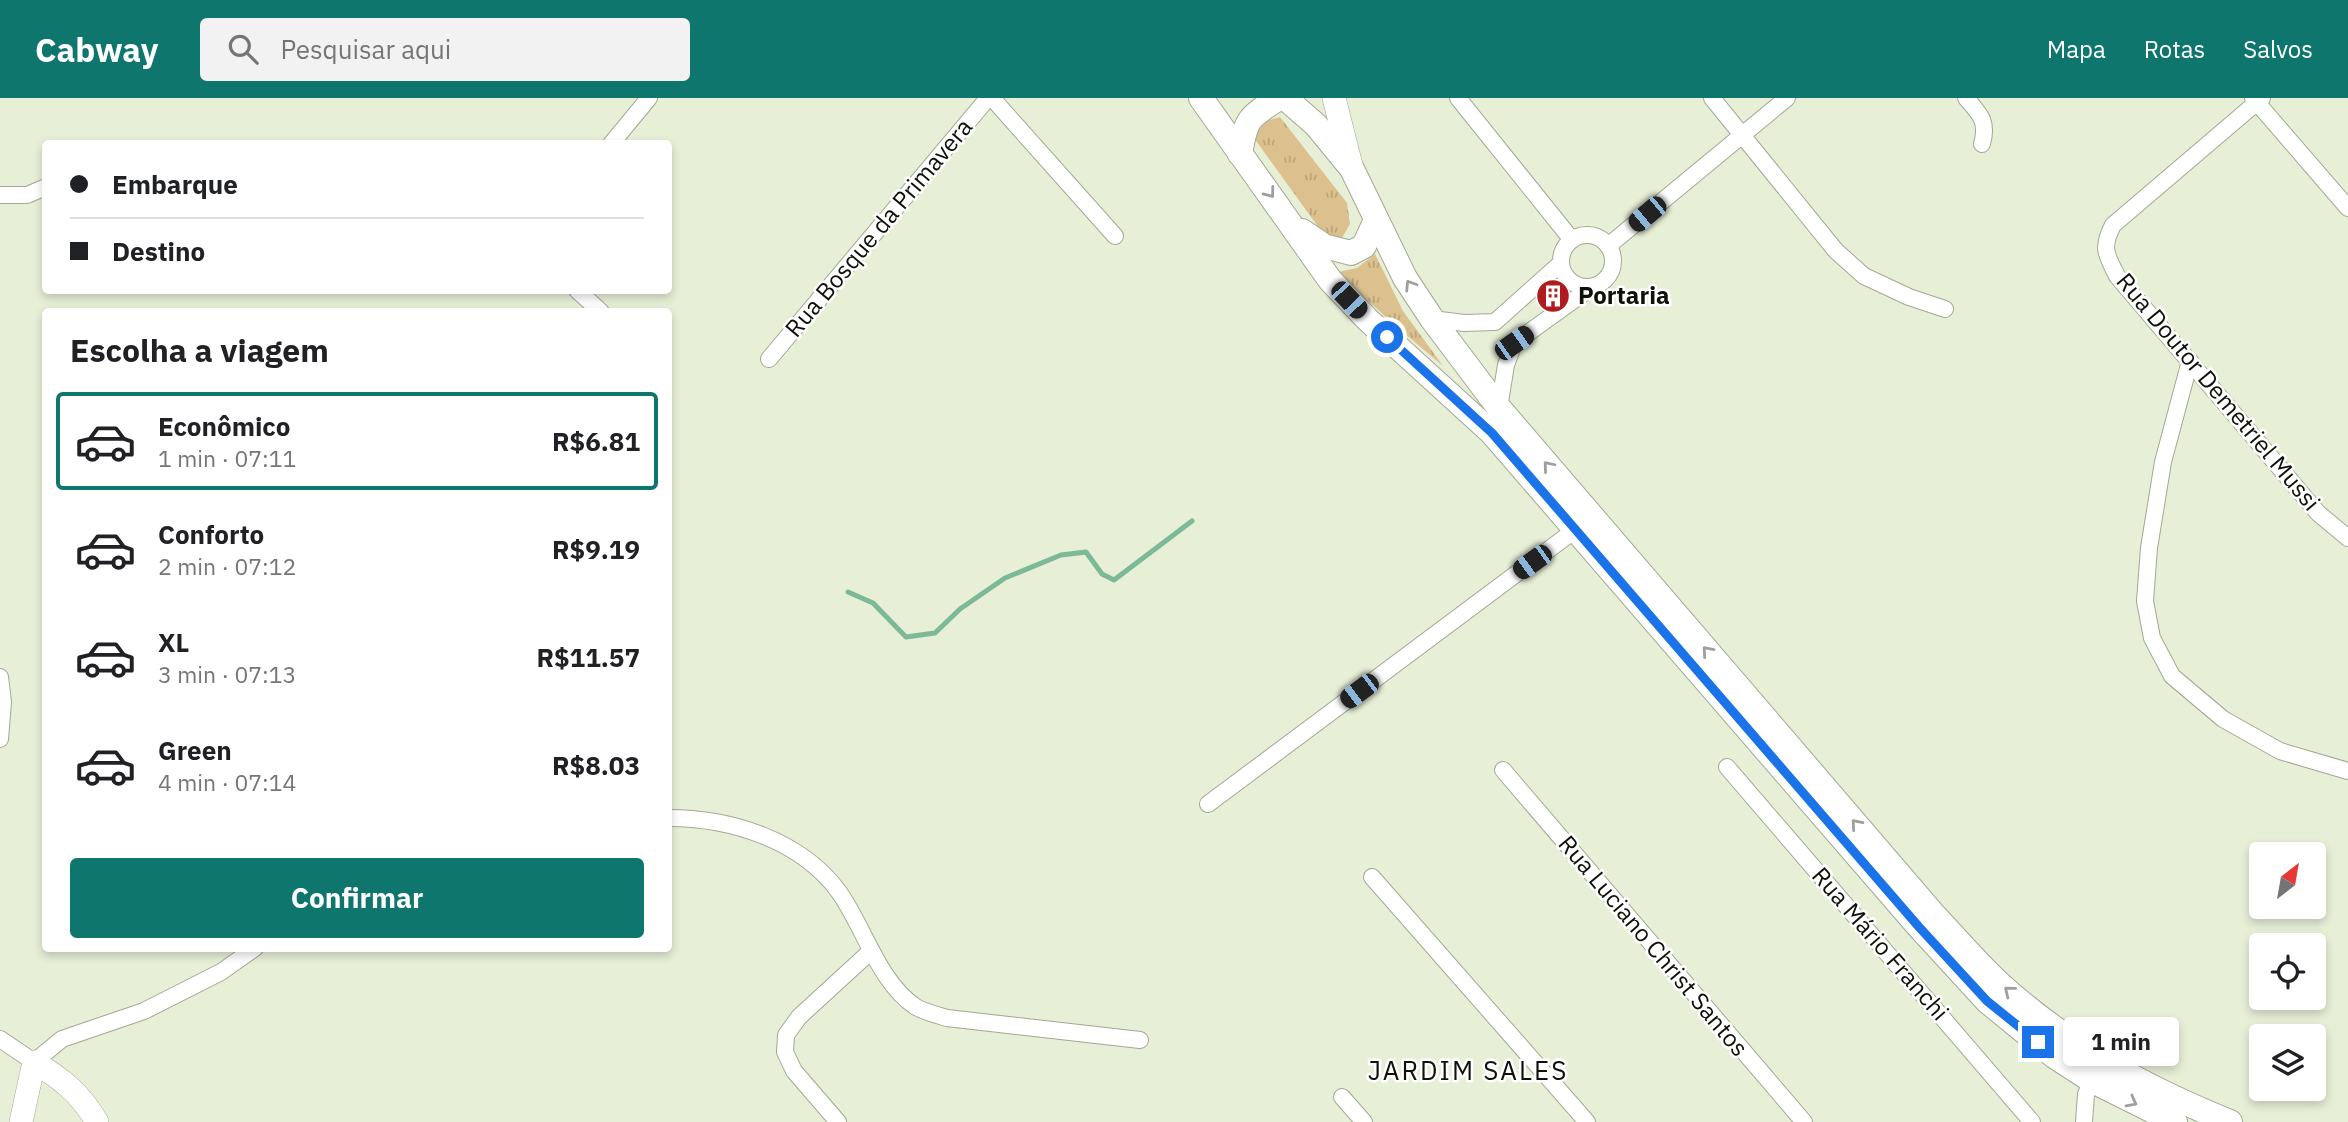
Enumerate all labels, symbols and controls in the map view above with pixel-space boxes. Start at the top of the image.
search box [200,18,690,81]
text: Cabway [35,28,158,71]
icon: search [224,30,262,68]
text: Pesquisar aqui [280,32,451,66]
text: Mapa [2047,33,2106,65]
text: Rotas [2144,33,2205,65]
text: Salvos [2243,33,2313,65]
street label: Rua Bosque da Primavera [777,111,979,343]
text: Embarque [112,167,238,201]
one-way arrow [1261,185,1274,198]
car [1625,192,1670,236]
text: Destino [112,234,205,268]
street label: Rua Doutor Demetriel Mussi [2110,266,2328,517]
car [1327,277,1372,323]
building icon: Portaria [1534,277,1572,315]
place label: Portaria [1578,279,1670,311]
one-way arrow [1406,280,1419,293]
route start [1371,321,1403,353]
car [1491,322,1538,364]
text: Escolha a viagem [70,329,329,371]
text: Econômico [158,409,290,443]
icon: car [74,410,137,473]
text: R$6.81 [552,424,640,458]
text: 1 min · 07:11 [158,443,296,473]
one-way arrow [1544,461,1556,474]
text: Conforto [158,517,264,551]
icon: car [74,518,137,581]
text: R$9.19 [552,532,640,566]
car [1509,541,1556,583]
text: 2 min · 07:12 [158,551,296,581]
text: XL [158,625,189,659]
icon: car [74,626,137,689]
text: R$11.57 [536,640,640,674]
one-way arrow [1703,647,1715,660]
text: 3 min · 07:13 [158,659,296,689]
car [1336,670,1383,712]
text: Green [158,733,232,767]
icon: car [74,734,137,797]
text: R$8.03 [552,748,640,782]
text: 4 min · 07:14 [158,767,296,797]
one-way arrow [1852,819,1864,832]
street label: Rua Luciano Christ Santos [1552,828,1756,1063]
north arrow [2249,842,2326,919]
map controls [2249,842,2326,1101]
button: Confirmar [70,858,644,938]
street label: Rua Mário Franchi [1805,860,1956,1027]
button: locate [2249,933,2326,1010]
one-way arrow [2005,987,2017,1000]
callout: 1 min [2062,1018,2178,1066]
button: layers [2249,1024,2326,1101]
route end [2022,1026,2054,1058]
text: 1 min [2091,1026,2151,1056]
district label: JARDIM SALES [1368,1053,1568,1087]
one-way arrow [2125,1093,2137,1107]

